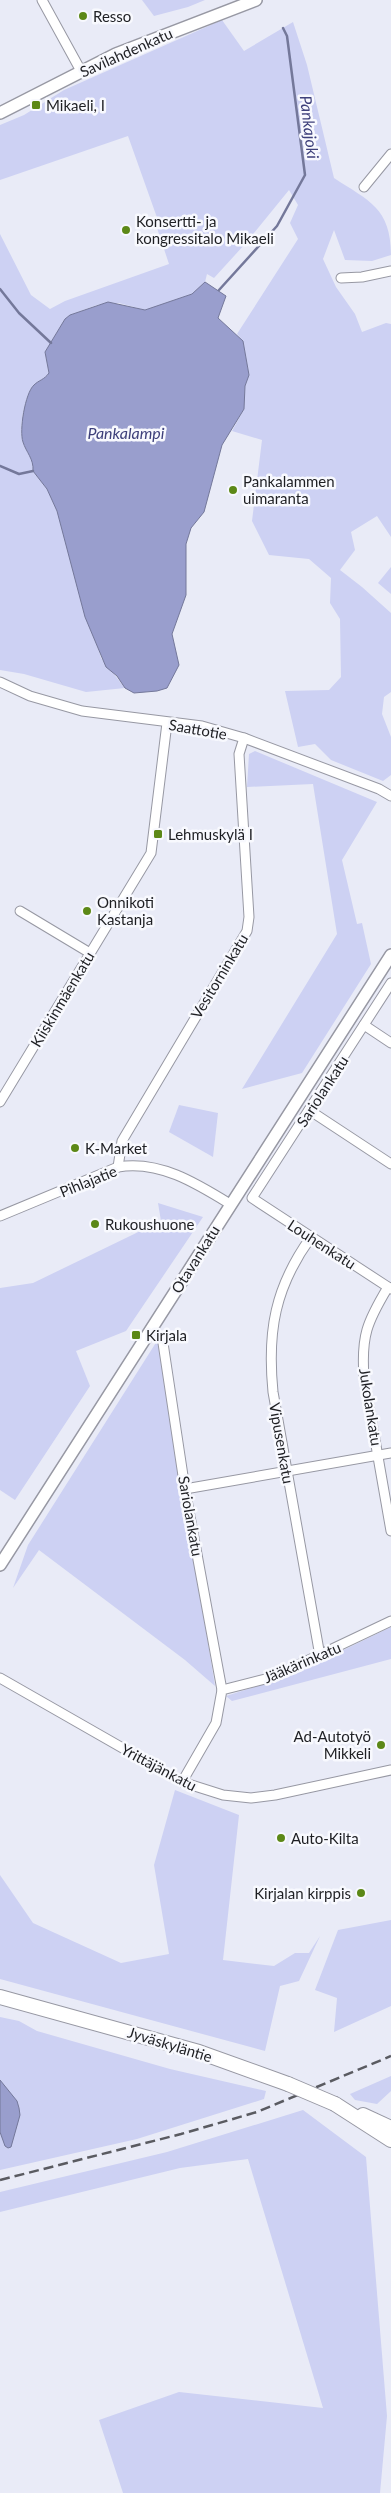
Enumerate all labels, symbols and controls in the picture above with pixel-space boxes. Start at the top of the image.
place label: Resso [93,7,131,25]
marker: Resso [77,10,89,22]
street label: Savilahdenkatu [77,24,175,80]
water label: Pankajoki [297,94,323,160]
place label: Mikaeli, I [46,96,105,114]
marker: Mikaeli, I [30,99,42,111]
place label: Konsertti- ja kongressitalo Mikaeli [136,212,274,247]
marker: Konsertti- ja kongressitalo Mikaeli [120,224,132,236]
water label: Pankalampi [88,423,165,442]
place label: Pankalammen uimaranta [243,472,335,507]
marker: Pankalammen uimaranta [227,484,239,496]
street label: Saattotie [168,715,228,743]
place label: Lehmuskylä I [168,825,253,843]
marker: Lehmuskylä I [152,828,164,840]
place label: Onnikoti Kastanja [97,893,154,928]
marker: Onnikoti Kastanja [81,905,93,917]
street label: Vesitorninkatu [187,930,251,1022]
street label: Kiiskinmäenkatu [26,948,98,1050]
street label: Sariolankatu [292,1052,352,1130]
place label: K-Market [85,1139,148,1157]
marker: K-Market [69,1142,81,1154]
street label: Pihlajatie [57,1161,119,1201]
place label: Rukoushuone [105,1215,195,1233]
street label: Louhenkatu [285,1215,359,1273]
marker: Rukoushuone [89,1218,101,1230]
street label: Otavankatu [167,1222,223,1296]
place label: Kirjala [146,1326,187,1344]
marker: Kirjala [130,1329,142,1341]
street label: Jukolankatu [356,1367,386,1447]
street label: Vipusenkatu [266,1401,298,1485]
street label: Sariolankatu [175,1474,207,1558]
street label: Jääkärinkatu [261,1638,343,1686]
place label: Ad-Autotyö Mikkeli [294,1727,371,1762]
marker: Ad-Autotyö Mikkeli [375,1739,387,1751]
street label: Yrittäjänkatu [118,1740,200,1794]
place label: Auto-Kilta [291,1829,359,1847]
marker: Auto-Kilta [275,1832,287,1844]
place label: Kirjalan kirppis [254,1884,351,1902]
marker: Kirjalan kirppis [355,1887,367,1899]
street label: Jyväskyläntie [126,2023,214,2065]

